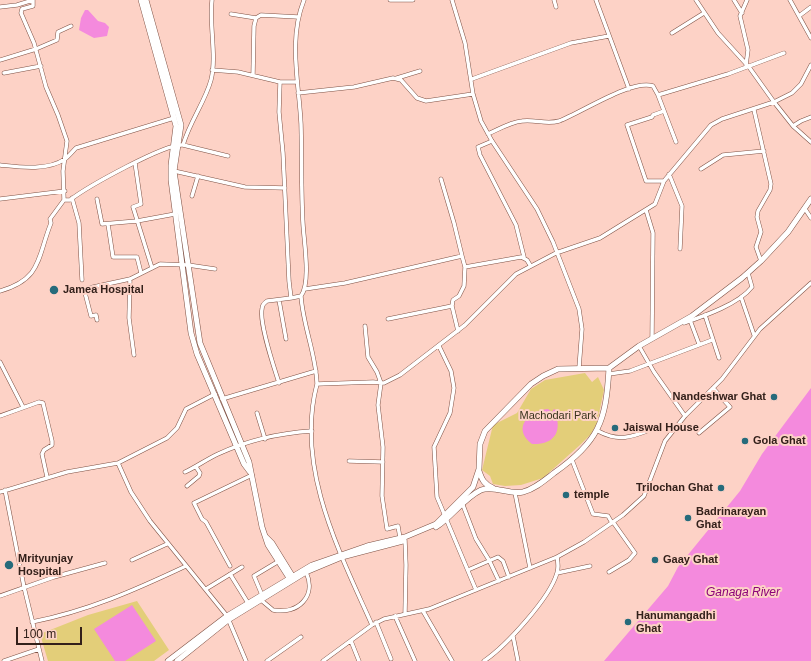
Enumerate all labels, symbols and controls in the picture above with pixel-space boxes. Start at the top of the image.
place label: Jamea Hospital [63,283,144,297]
marker: Jamea Hospital [48,284,60,296]
place label: Nandeshwar Ghat [672,390,766,404]
marker: Nandeshwar Ghat [769,392,779,402]
park label: Machodari Park [519,409,597,423]
place label: Jaiswal House [623,421,699,435]
marker: Jaiswal House [610,423,620,433]
place label: Gola Ghat [753,434,806,448]
marker: Gola Ghat [740,436,750,446]
place label: Trilochan Ghat [636,481,713,495]
marker: Trilochan Ghat [716,483,726,493]
place label: temple [574,488,609,502]
marker: temple [561,490,571,500]
place label: Badrinarayan Ghat [696,505,766,531]
marker: Badrinarayan Ghat [683,513,693,523]
place label: Mrityunjay Hospital [18,552,73,578]
place label: Gaay Ghat [663,553,718,567]
marker: Gaay Ghat [650,555,660,565]
marker: Mrityunjay Hospital [3,559,15,571]
water label: Ganaga River [706,586,780,600]
place label: Hanumangadhi Ghat [636,609,715,635]
marker: Hanumangadhi Ghat [623,617,633,627]
scale bar [18,619,84,645]
text: 100 m [23,627,56,641]

